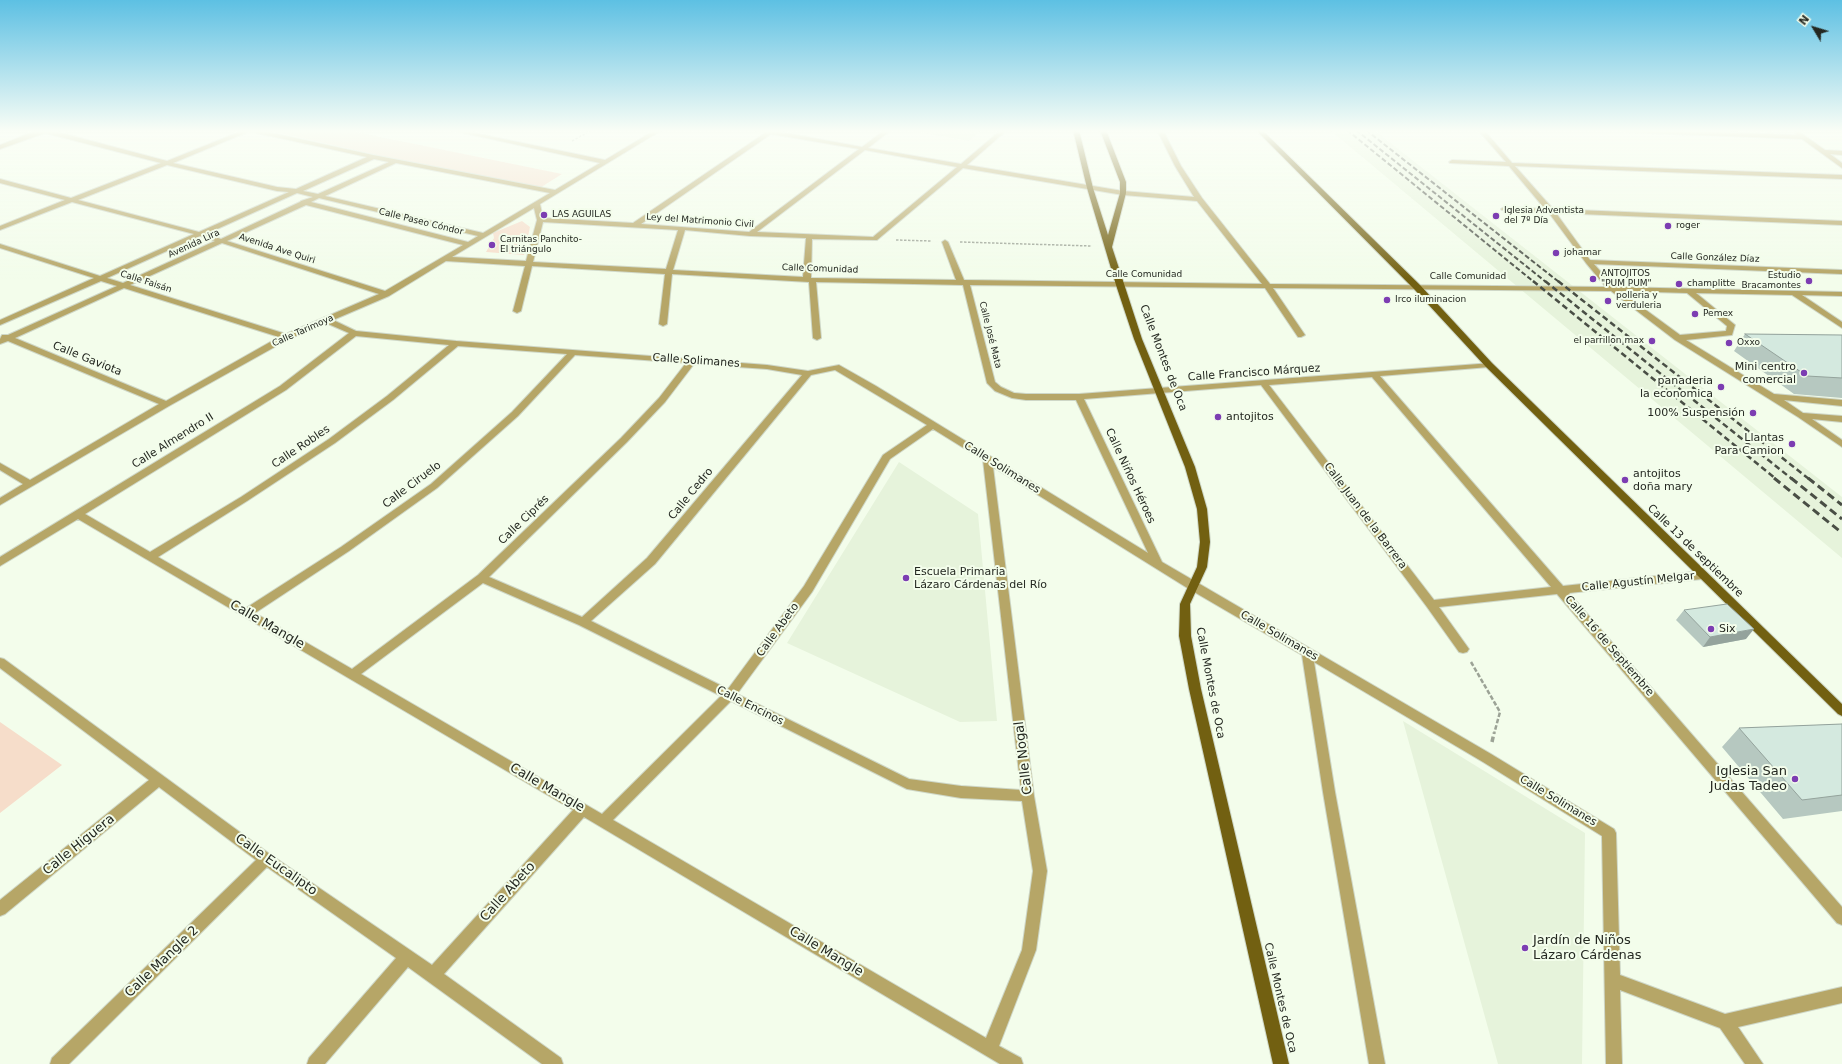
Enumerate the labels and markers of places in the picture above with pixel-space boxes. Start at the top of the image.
place label: Iglesia Adventista del 7º Día [1504,206,1584,227]
marker: LAS AGUILAS [539,210,549,220]
place label: LAS AGUILAS [552,210,611,220]
marker: Iglesia Adventista del 7º Día [1491,211,1501,221]
marker: roger [1663,221,1673,231]
place label: roger [1676,221,1700,231]
place label: Carnitas Panchito- El triángulo [500,235,582,256]
marker: Carnitas Panchito- El triángulo [487,240,497,250]
marker: johamar [1551,248,1561,258]
place label: johamar [1564,248,1601,258]
place label: ANTOJITOS "PUM PUM" [1601,269,1652,290]
place label: Estudio Bracamontes [1741,271,1801,292]
marker: ANTOJITOS "PUM PUM" [1588,274,1598,284]
marker: Estudio Bracamontes [1804,276,1814,286]
marker: champlitte [1674,279,1684,289]
place label: champlitte [1687,279,1735,289]
place label: polleria y verduleria [1616,291,1662,312]
marker: Irco iluminacion [1382,295,1392,305]
place label: Irco iluminacion [1395,295,1466,305]
marker: polleria y verduleria [1603,296,1613,306]
marker: Pemex [1690,309,1700,319]
place label: Pemex [1703,309,1733,319]
place label: el parrillon max [1573,336,1644,346]
marker: el parrillon max [1647,336,1657,346]
marker: Oxxo [1724,338,1734,348]
place label: Oxxo [1737,338,1760,348]
place label: Mini centro comercial [1735,360,1796,386]
marker: Mini centro comercial [1799,368,1809,378]
place label: panaderia la economica [1640,374,1713,400]
marker: panaderia la economica [1716,382,1726,392]
place label: 100% Suspensión [1647,406,1745,420]
marker: 100% Suspensión [1748,408,1758,418]
place label: antojitos [1226,410,1274,424]
marker: antojitos [1213,412,1223,422]
place label: Llantas Para Camion [1714,431,1784,457]
marker: Llantas Para Camion [1787,439,1797,449]
place label: antojitos doña mary [1633,467,1692,493]
marker: antojitos doña mary [1620,475,1630,485]
place label: Escuela Primaria Lázaro Cárdenas del Río [914,565,1047,591]
marker: Escuela Primaria Lázaro Cárdenas del Río [901,573,911,583]
place label: Six [1719,622,1736,636]
marker: Six [1706,624,1716,634]
place label: Iglesia San Judas Tadeo [1710,764,1787,795]
marker: Iglesia San Judas Tadeo [1790,774,1800,784]
place label: Jardín de Niños Lázaro Cárdenas [1533,933,1642,964]
marker: Jardín de Niños Lázaro Cárdenas [1520,943,1530,953]

